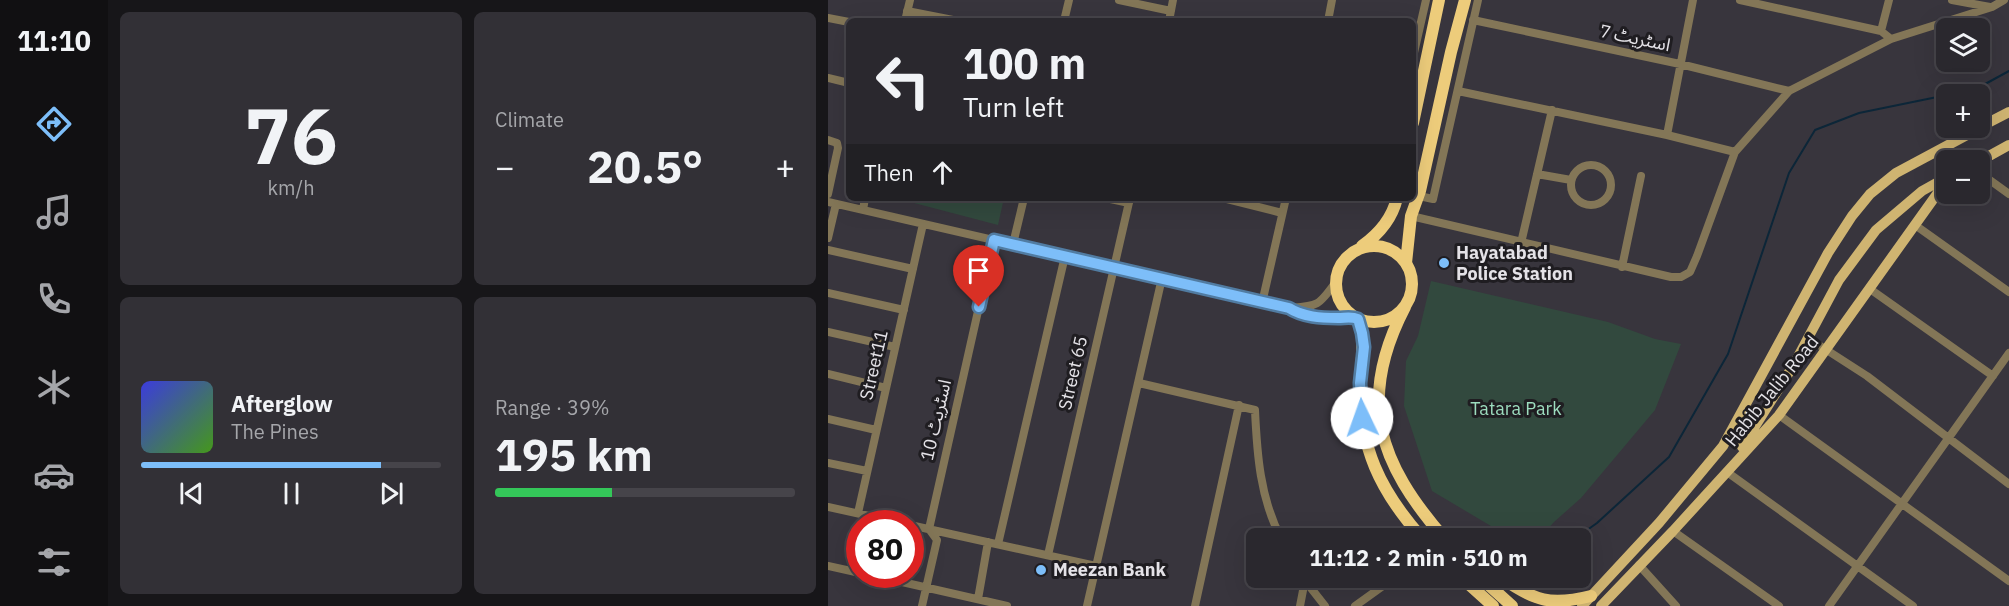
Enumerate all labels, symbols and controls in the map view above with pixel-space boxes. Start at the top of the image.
map controls [1936,18,1990,204]
button: layers [1936,18,1990,72]
street label: اسٹریٹ 7 [1598,19,1673,56]
text: 11:10 [17,23,91,58]
text: 100 m [963,36,1086,91]
icon: left [864,42,942,120]
text: 76 [244,84,338,185]
button: + [1936,84,1990,138]
text: Turn left [963,89,1064,124]
icon: directions [33,103,75,145]
text: Climate [495,106,564,133]
text: 20.5° [587,137,703,195]
text: − [495,145,515,188]
text: + [775,145,795,188]
button: − [1936,150,1990,204]
icon: ahead [926,156,959,189]
text: Then [864,158,914,187]
text: km/h [267,174,315,201]
icon: music [33,191,75,233]
place label: Hayatabad Police Station [1456,241,1573,285]
pin [953,245,1004,307]
icon: arrive [962,254,995,287]
marker: Hayatabad Police Station [1437,256,1451,270]
icon: phone [33,278,75,320]
street label: Street11 [854,328,893,402]
street label: Habib Jalib Road [1720,331,1823,451]
street label: Street 65 [1053,334,1092,412]
icon: climate [33,366,75,408]
street label: اسٹریٹ 10 [915,377,956,463]
position arrow [1330,386,1394,450]
text: Afterglow [231,389,333,418]
text: Range · 39% [495,394,610,421]
park label: Tatara Park [1470,397,1562,420]
text: The Pines [231,418,319,445]
text: 195 km [495,425,653,483]
icon: car [33,454,75,496]
icon: previous [175,477,208,510]
icon: pause [275,477,308,510]
icon: next [375,477,408,510]
speed limit sign: 80 [846,510,924,588]
icon: filters [33,541,75,583]
text: 11:12 · 2 min · 510 m [1309,543,1528,572]
place label: Meezan Bank [1053,558,1166,581]
marker: Meezan Bank [1034,563,1048,577]

